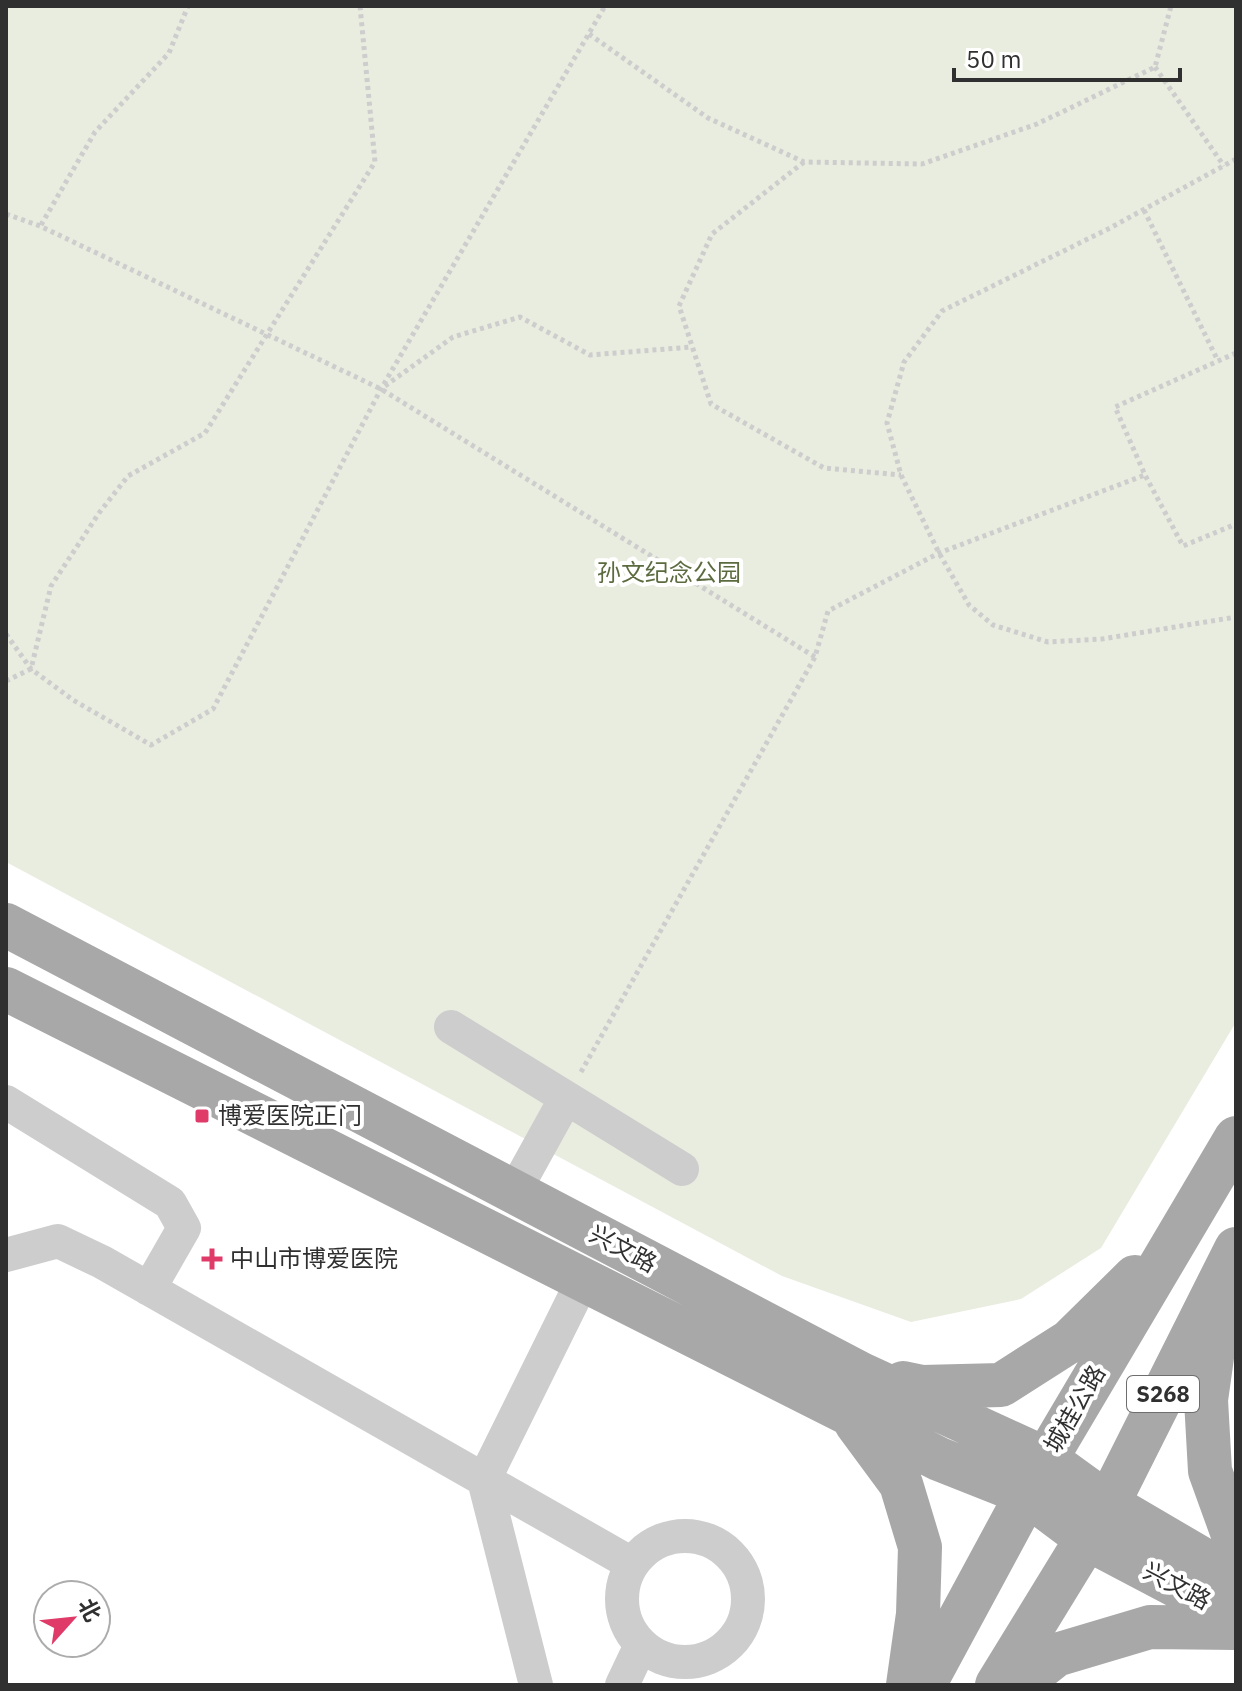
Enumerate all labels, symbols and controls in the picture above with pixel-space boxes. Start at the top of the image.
scale bar [954,32,1180,82]
text: 50 m [966,43,1021,75]
park label: 孙文纪念公园 [597,556,741,588]
place label: 博爱医院正门 [218,1099,362,1131]
marker: 博爱医院正门 [193,1107,211,1125]
street label: 兴文路 [584,1217,663,1279]
place label: 中山市博爱医院 [230,1242,398,1274]
marker: 中山市博爱医院 [201,1248,223,1270]
street label: 城桂公路 [1036,1359,1112,1458]
road number: S268 [1127,1376,1199,1412]
street label: 兴文路 [1138,1554,1217,1616]
north arrow [32,1579,112,1659]
text: 北 [72,1593,108,1626]

